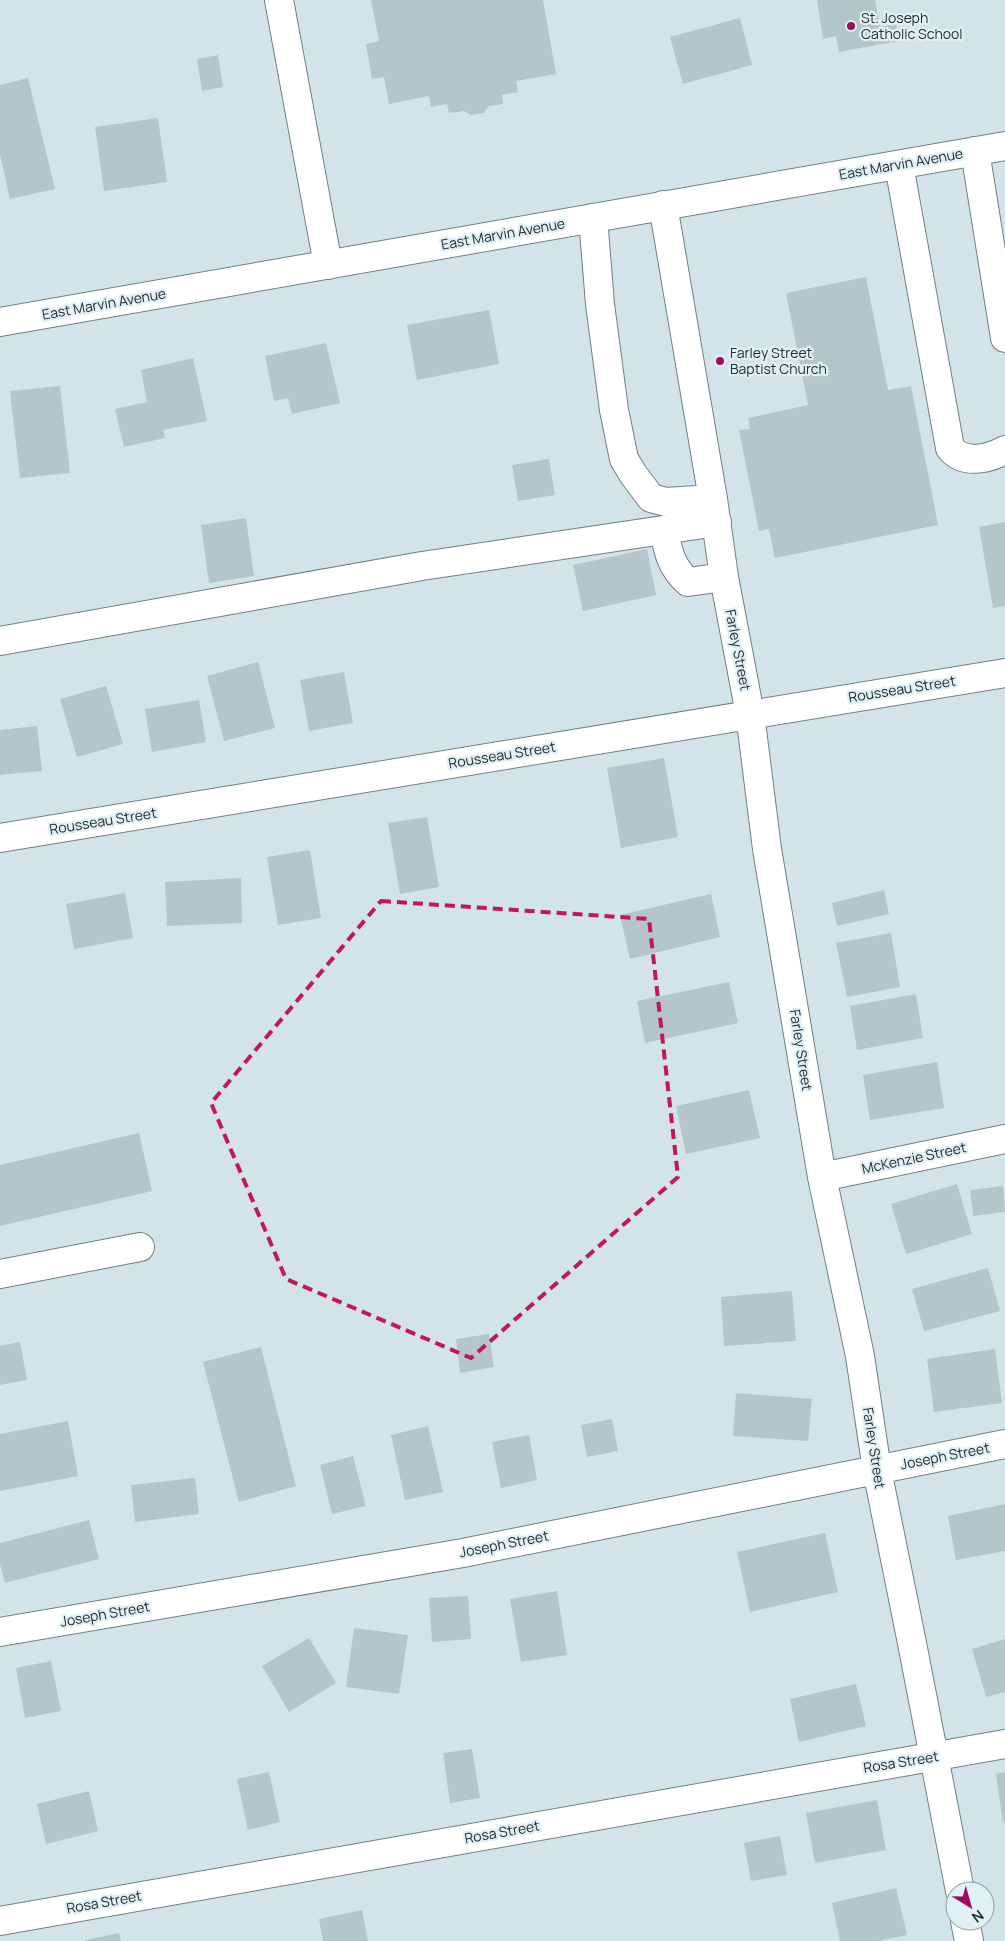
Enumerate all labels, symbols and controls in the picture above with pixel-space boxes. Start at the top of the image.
place label: St. Joseph Catholic School [861,8,963,43]
marker: St. Joseph Catholic School [845,20,857,32]
street label: East Marvin Avenue [837,143,964,184]
street label: East Marvin Avenue [439,213,566,254]
street label: East Marvin Avenue [40,283,167,324]
place label: Farley Street Baptist Church [730,343,827,378]
marker: Farley Street Baptist Church [714,355,726,367]
street label: Farley Street [721,608,756,692]
street label: Rousseau Street [847,671,957,706]
street label: Rousseau Street [447,737,557,772]
street label: Rousseau Street [48,803,158,838]
street label: Farley Street [786,1008,817,1092]
street label: McKenzie Street [860,1137,968,1178]
street label: Farley Street [859,1406,890,1490]
street label: Joseph Street [899,1437,992,1473]
street label: Joseph Street [458,1525,551,1561]
street label: Joseph Street [59,1596,152,1631]
street label: Rosa Street [862,1746,940,1777]
street label: Rosa Street [463,1815,541,1847]
north arrow [945,1881,995,1931]
street label: Rosa Street [65,1885,143,1917]
text: N [968,1906,988,1927]

